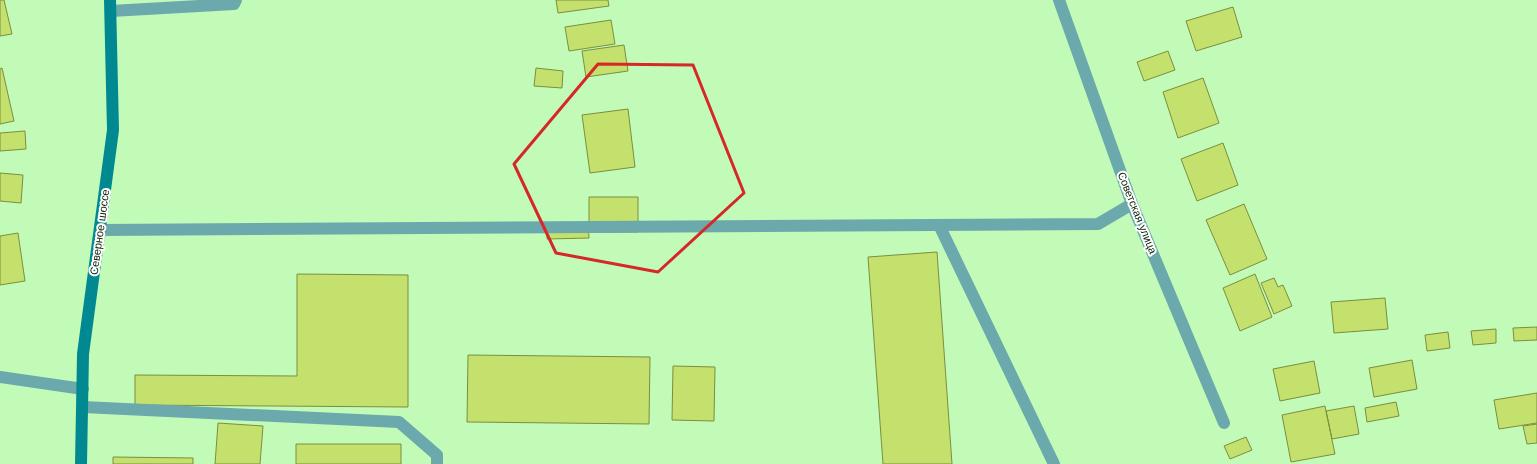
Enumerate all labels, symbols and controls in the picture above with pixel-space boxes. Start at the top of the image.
street label: Советская улица [1115,170,1160,257]
street label: Северное шоссе [88,188,112,276]

